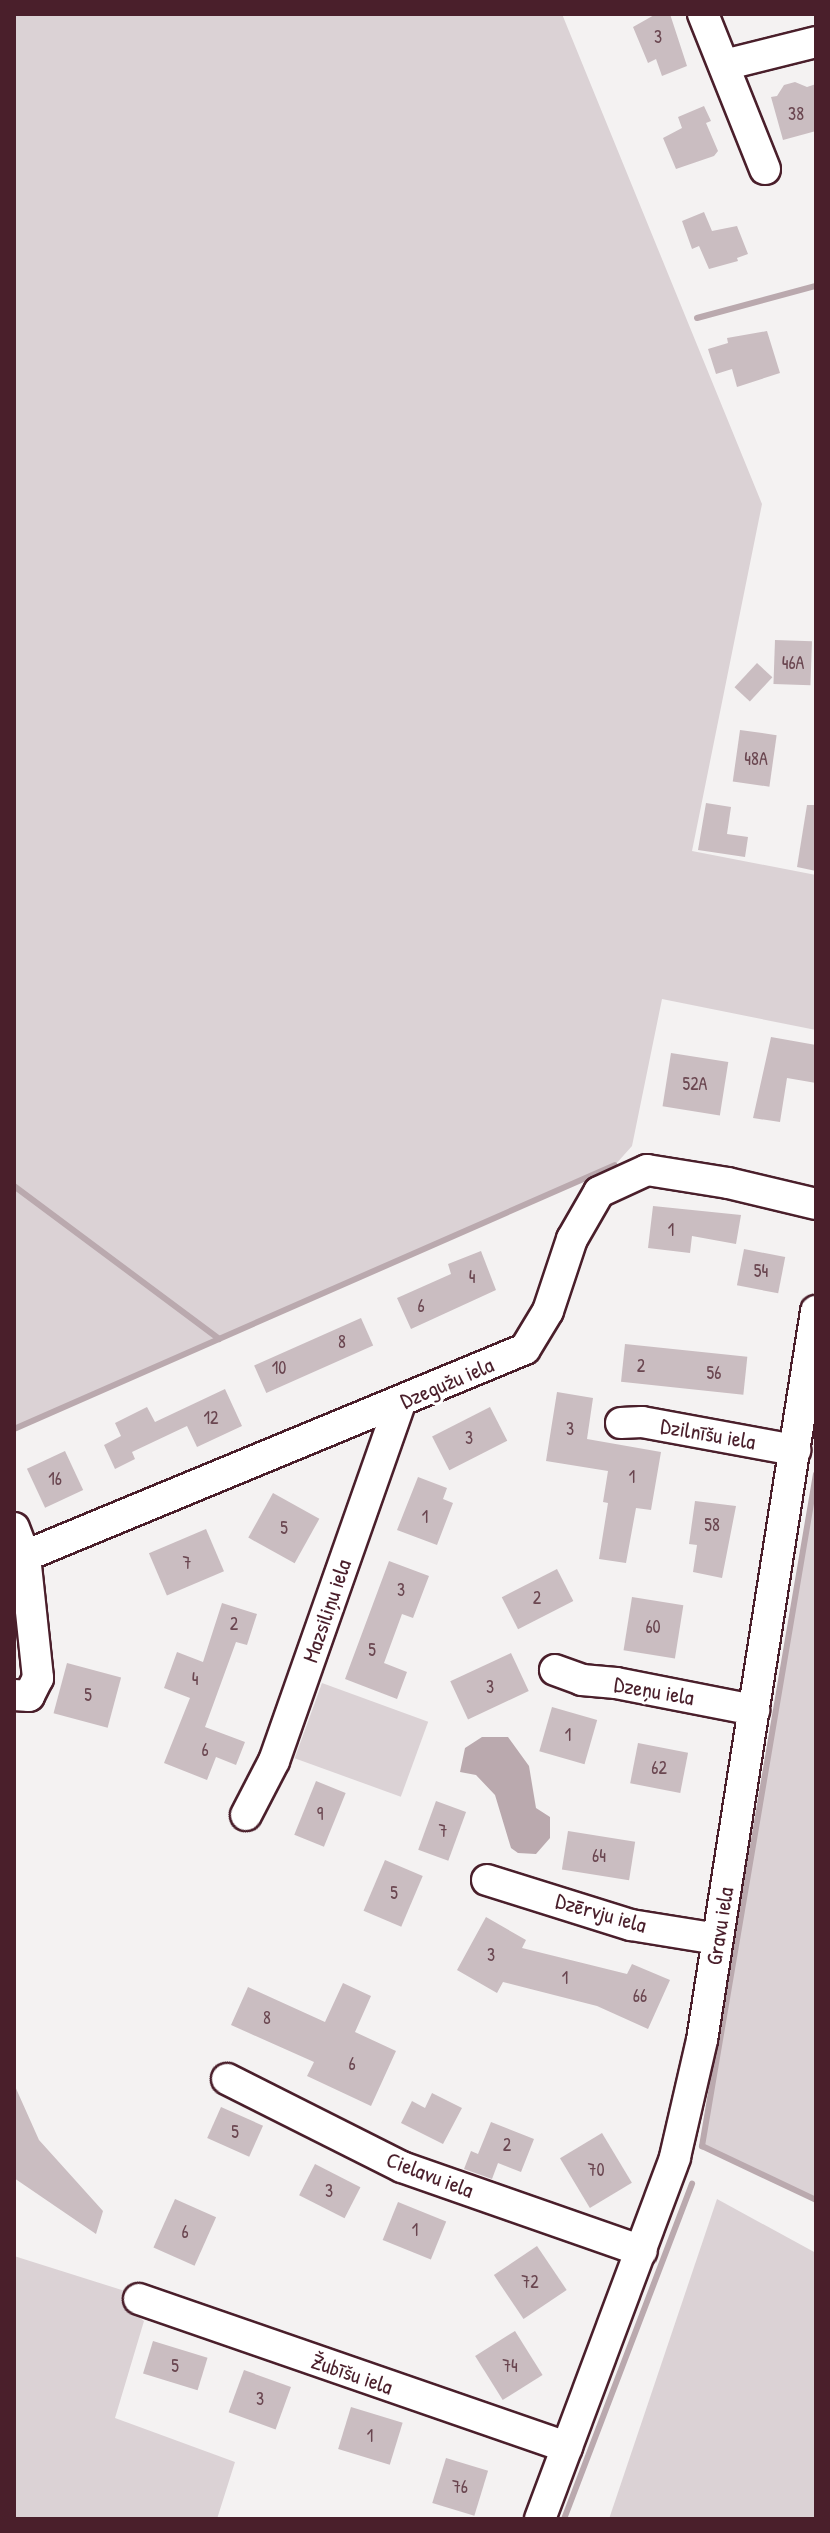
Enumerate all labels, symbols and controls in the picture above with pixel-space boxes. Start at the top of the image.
house number: 3 [654,26,662,48]
house number: 38 [788,103,804,125]
house number: 46A [782,652,804,674]
house number: 48A [744,748,768,770]
house number: 52A [683,1073,707,1095]
house number: 1 [668,1219,674,1241]
house number: 54 [754,1260,768,1282]
house number: 4 [469,1266,475,1288]
house number: 6 [417,1295,425,1317]
house number: 8 [338,1331,346,1353]
street label: Dzegužu iela [396,1352,498,1414]
house number: 2 [637,1355,645,1377]
house number: 10 [272,1357,286,1379]
house number: 56 [707,1362,721,1384]
house number: 12 [204,1407,218,1429]
street label: Dzilnīšu iela [658,1413,758,1455]
house number: 3 [566,1418,574,1440]
house number: 3 [465,1427,473,1449]
house number: 1 [629,1466,635,1488]
house number: 16 [48,1468,62,1490]
house number: 1 [422,1506,428,1528]
house number: 58 [704,1514,720,1536]
house number: 5 [280,1517,288,1539]
house number: 7 [183,1552,191,1574]
street label: Mazsiliņu iela [297,1556,357,1666]
house number: 3 [397,1579,405,1601]
house number: 2 [533,1587,541,1609]
house number: 2 [230,1613,238,1635]
house number: 60 [645,1616,661,1638]
house number: 5 [368,1639,376,1661]
house number: 4 [192,1668,198,1690]
street label: Dzeņu iela [612,1671,696,1711]
house number: 3 [486,1676,494,1698]
house number: 5 [84,1684,92,1706]
house number: 1 [565,1724,571,1746]
house number: 6 [201,1739,209,1761]
house number: 62 [651,1757,667,1779]
house number: 9 [317,1803,323,1825]
house number: 7 [439,1820,447,1842]
house number: 64 [592,1845,606,1867]
house number: 5 [390,1882,398,1904]
street label: Gravu iela [701,1885,739,1967]
street label: Dzērvju iela [553,1887,649,1939]
house number: 3 [487,1944,495,1966]
house number: 1 [562,1967,568,1989]
house number: 66 [633,1985,647,2007]
house number: 8 [263,2007,271,2029]
house number: 6 [348,2053,356,2075]
house number: 5 [231,2121,239,2143]
house number: 2 [503,2134,511,2156]
street label: Cielavu iela [383,2146,477,2204]
house number: 70 [588,2159,604,2181]
house number: 3 [325,2180,333,2202]
house number: 1 [412,2219,418,2241]
house number: 6 [181,2221,189,2243]
house number: 72 [521,2271,539,2293]
street label: Žubīšu iela [308,2348,396,2400]
house number: 5 [171,2355,179,2377]
house number: 74 [502,2355,518,2377]
house number: 3 [256,2388,264,2410]
house number: 1 [367,2425,373,2447]
house number: 76 [452,2476,468,2498]

